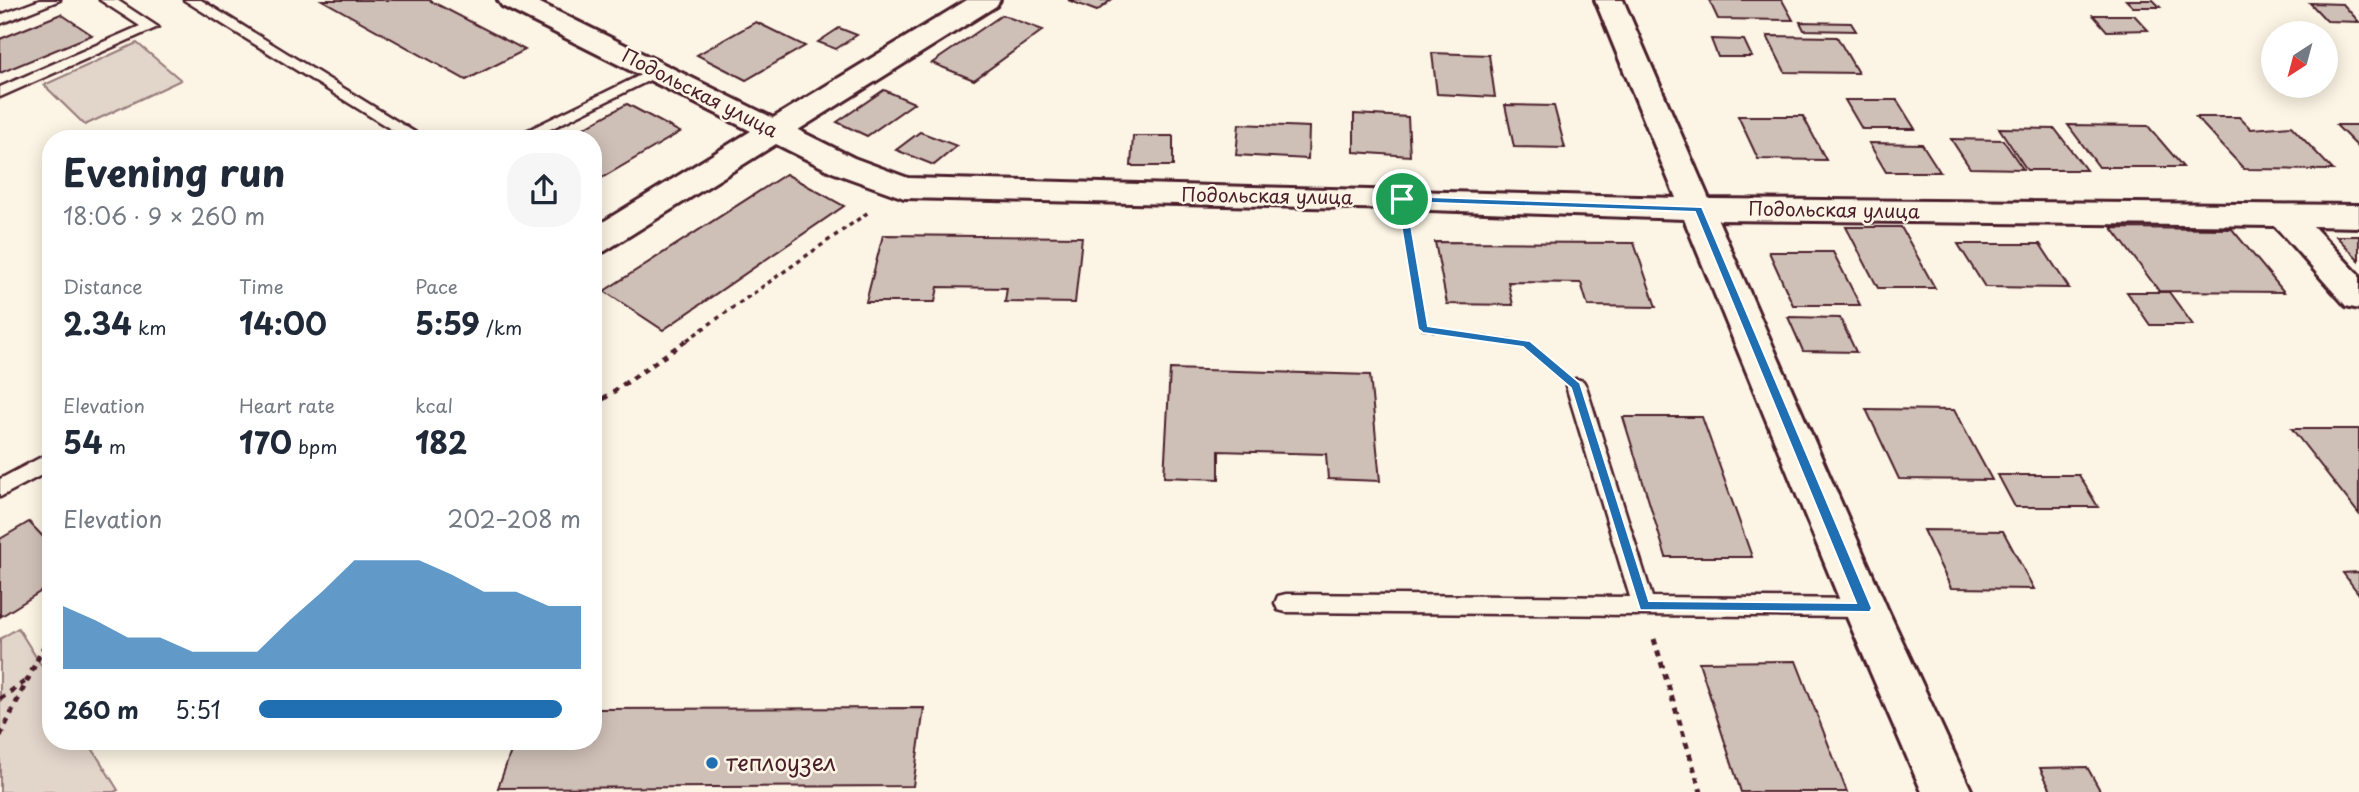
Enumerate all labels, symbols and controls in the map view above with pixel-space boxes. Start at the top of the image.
north arrow [2261,21,2338,98]
map controls [2261,21,2338,98]
street label: Подольская улица [618,41,783,144]
text: Evening run [63,143,285,200]
button: share [507,153,581,227]
pin [1372,169,1432,229]
street label: Подольская улица [1181,180,1353,210]
icon: arrive [1383,180,1421,218]
street label: Подольская улица [1748,194,1920,224]
text: 18:06 · 9 × 260 m [63,198,265,233]
text: Distance [63,272,143,300]
text: Time [239,272,284,300]
text: Pace [415,272,458,300]
text: 2.34 [63,300,132,345]
text: 14:00 [239,300,327,345]
text: 5:59 [415,300,480,345]
text: km [132,313,167,341]
text: /km [480,313,522,341]
text: Elevation [63,391,145,419]
text: Heart rate [239,391,335,419]
text: kcal [415,391,453,419]
text: 54 [63,419,103,464]
text: 170 [239,419,292,464]
text: 182 [415,419,467,464]
text: m [103,432,126,460]
text: bpm [292,432,338,460]
text: Elevation [63,501,162,536]
text: 202–208 m [447,501,581,536]
text: 260 m [63,692,139,727]
text: 5:51 [175,692,221,727]
place label: теплоузел [726,744,836,779]
marker: теплоузел [704,755,720,771]

